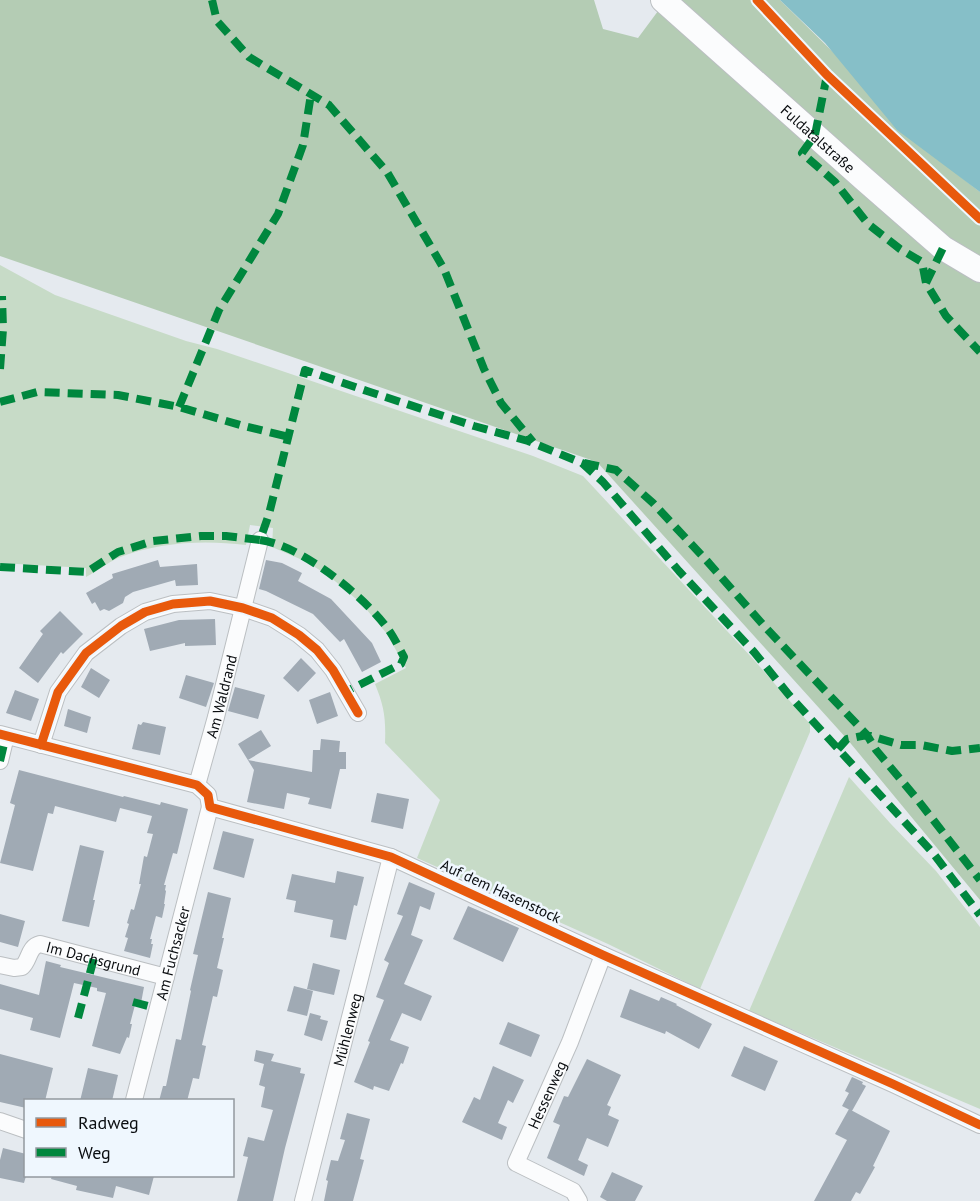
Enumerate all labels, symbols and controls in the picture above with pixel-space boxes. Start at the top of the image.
street label: Fuldatalstraße [777,100,859,176]
street label: Am Waldrand [201,653,241,740]
street label: Auf dem Hasenstock [438,855,565,928]
street label: Am Fuchsacker [151,904,193,1002]
street label: Im Dachsgrund [44,937,143,979]
street label: Mühlenweg [328,991,365,1068]
street label: Hessenweg [523,1058,570,1132]
legend [24,1099,234,1177]
text: Radweg [78,1111,139,1134]
text: Weg [78,1141,111,1164]

